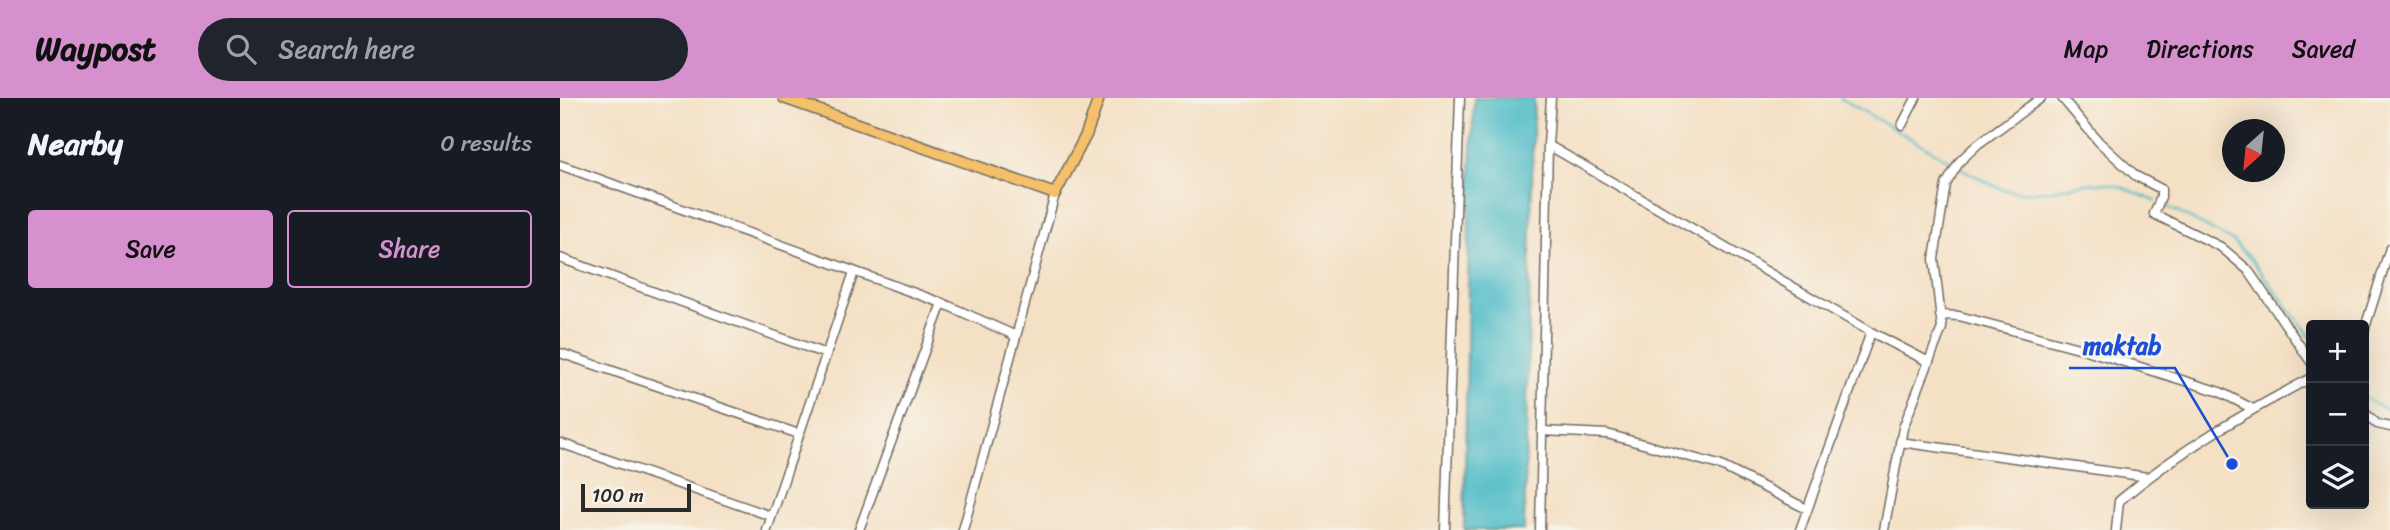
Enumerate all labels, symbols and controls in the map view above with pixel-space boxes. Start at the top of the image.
search box [198,18,688,81]
text: Waypost [35,20,156,78]
text: Search here [278,26,415,72]
text: Map [2064,28,2108,70]
text: Directions [2146,28,2254,70]
text: Saved [2292,28,2355,70]
icon: search [222,30,260,68]
text: Nearby [28,117,123,171]
north arrow [2222,119,2285,182]
text: 0 results [440,123,532,164]
button: Save [28,210,273,288]
button: Share [287,210,532,288]
map controls [2306,320,2369,509]
button: + [2306,320,2369,383]
callout: maktab [2069,323,2175,368]
text: maktab [2082,325,2162,367]
button: − [2306,383,2369,446]
button: layers [2306,446,2369,509]
text: 100 m [592,479,644,512]
scale bar [581,481,691,513]

